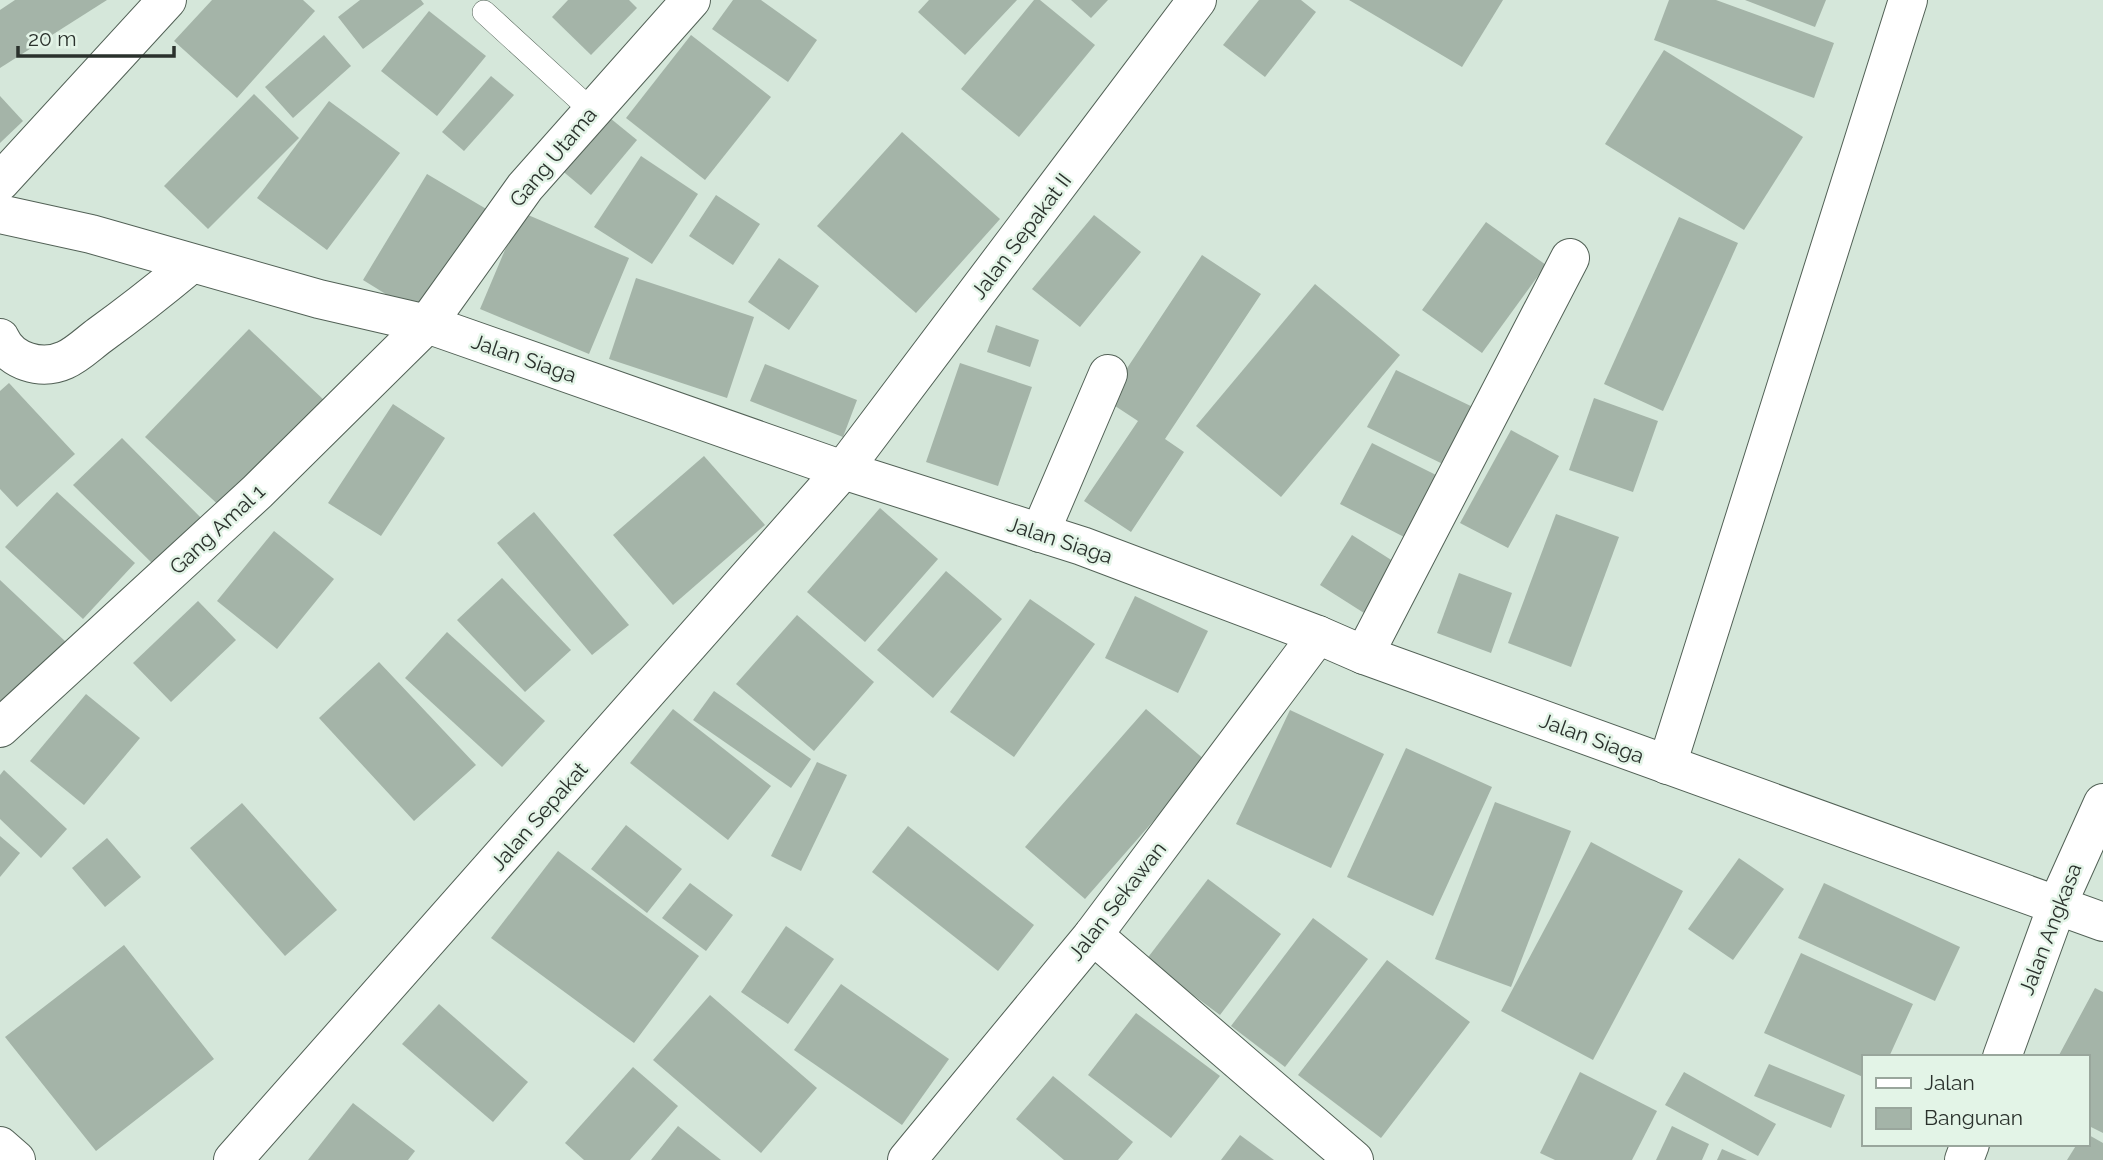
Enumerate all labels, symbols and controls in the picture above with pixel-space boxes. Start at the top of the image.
scale bar [18,14,173,58]
text: 20 m [28,26,76,51]
street label: Gang Utama [504,102,602,212]
street label: Jalan Sepakat II [966,168,1076,304]
street label: Jalan Siaga [468,328,580,388]
street label: Gang Amal 1 [164,479,270,579]
street label: Jalan Siaga [1004,511,1116,569]
street label: Jalan Siaga [1536,708,1648,768]
street label: Jalan Sepakat [485,757,593,875]
street label: Jalan Sekawan [1063,837,1171,965]
street label: Jalan Angkasa [2013,860,2087,998]
legend [1862,1055,2089,1146]
text: Jalan [1924,1070,1975,1095]
text: Bangunan [1924,1105,2023,1130]

